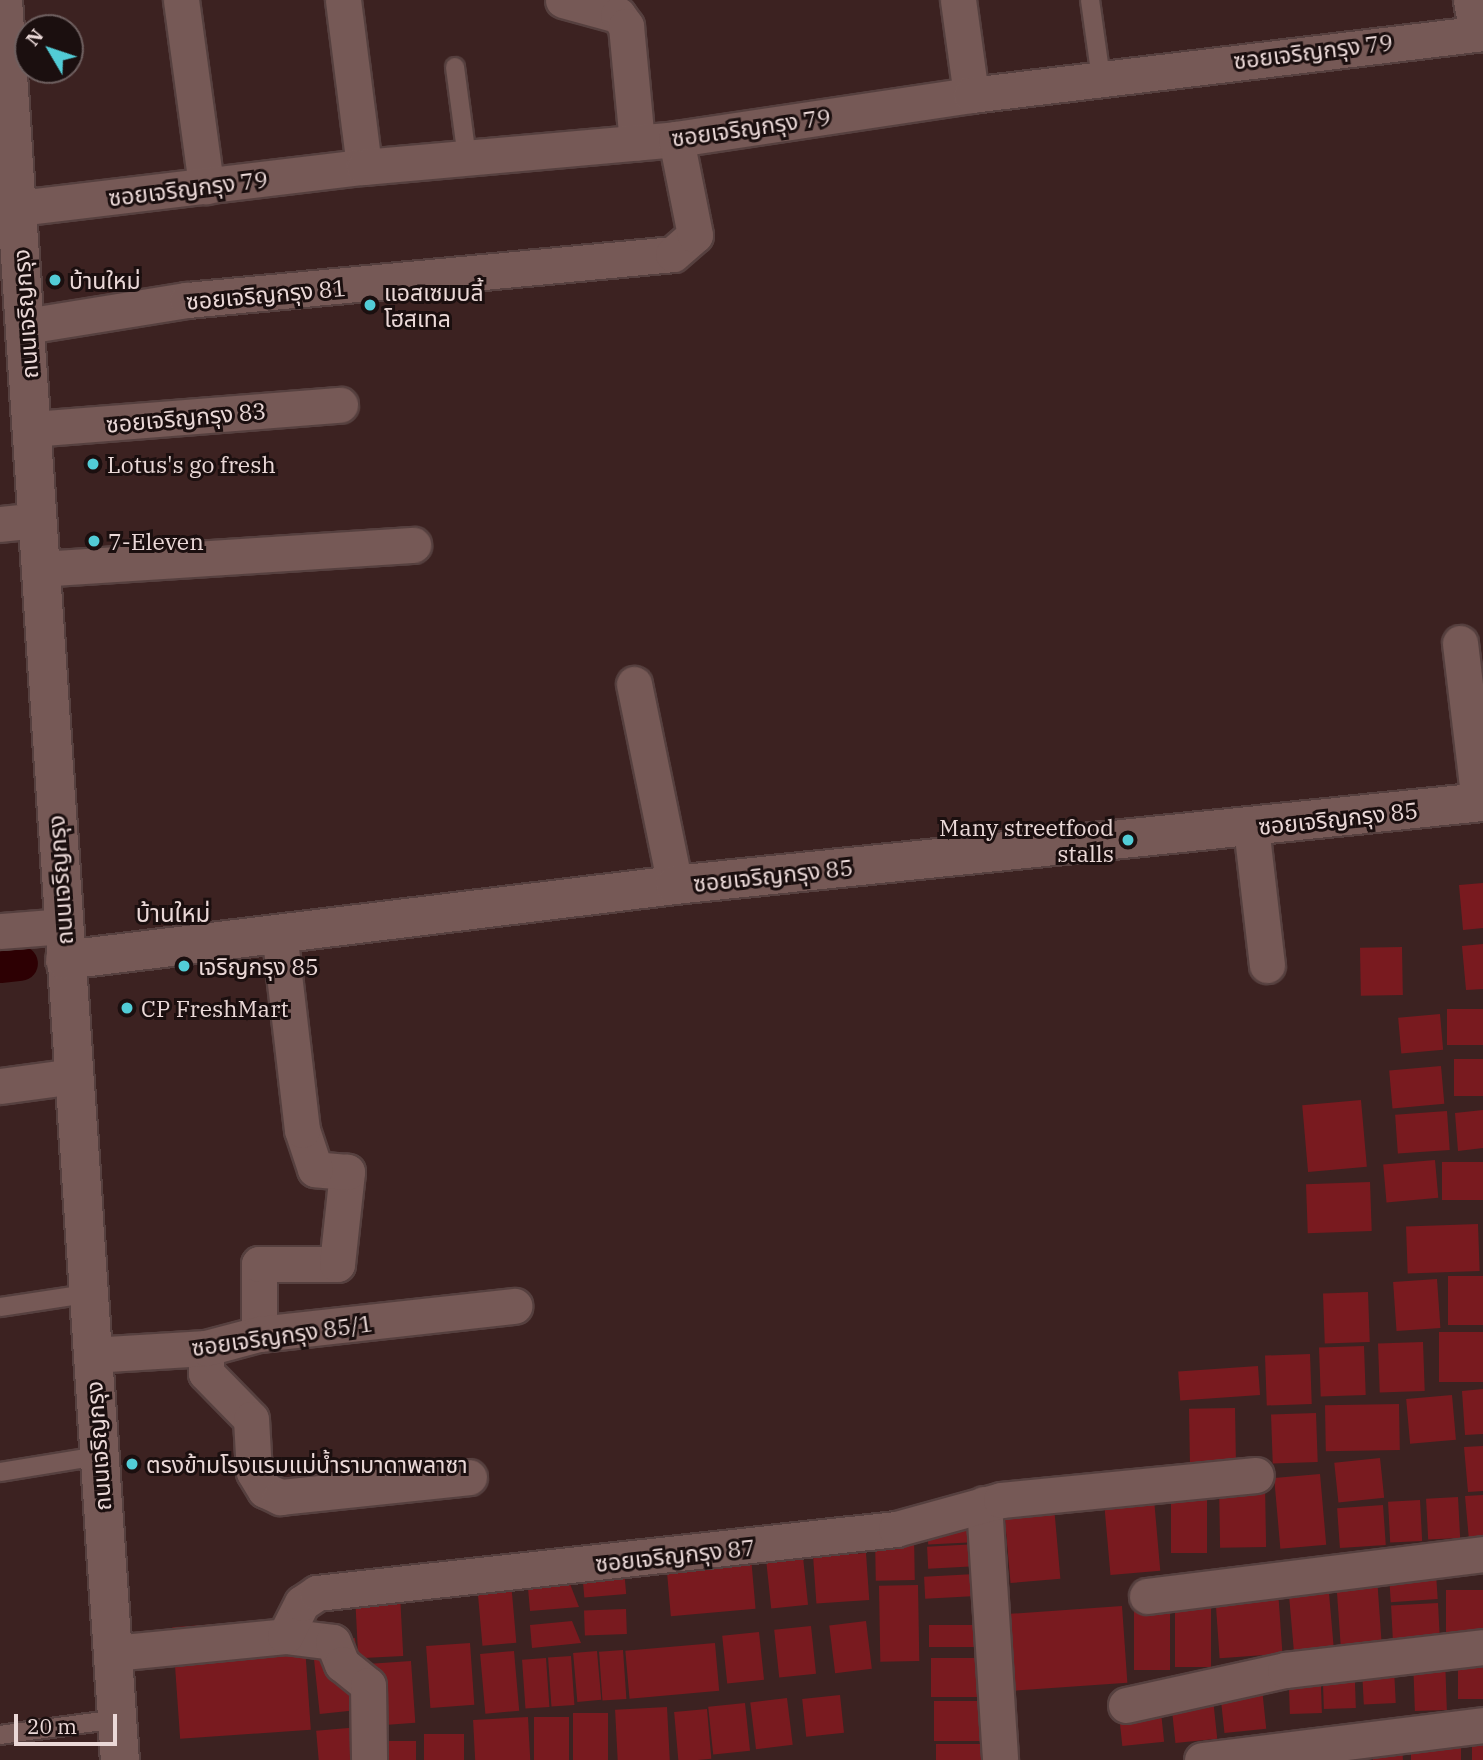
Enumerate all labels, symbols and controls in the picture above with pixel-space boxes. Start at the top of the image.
north arrow [14,14,84,84]
text: N [20,24,48,50]
street label: ซอยเจริญกรุง 79 [1232,28,1394,74]
street label: ซอยเจริญกรุง 79 [670,102,832,152]
street label: ซอยเจริญกรุง 79 [107,165,269,211]
street label: ถนนเจริญกรุง [7,248,43,380]
place label: บ้านใหม่ [69,266,141,294]
marker: บ้านใหม่ [47,272,63,288]
street label: ซอยเจริญกรุง 81 [185,273,347,315]
place label: แอสเซมบลี้ โฮสเทล [384,278,484,332]
marker: แอสเซมบลี้ โฮสเทล [362,297,378,313]
street label: ซอยเจริญกรุง 83 [105,396,267,438]
place label: Lotus's go fresh [107,450,276,478]
marker: Lotus's go fresh [85,456,101,472]
place label: 7-Eleven [108,527,204,555]
marker: 7-Eleven [86,533,102,549]
street label: ซอยเจริญกรุง 85 [1257,796,1419,840]
place label: Many streetfood stalls [939,813,1114,867]
street label: ถนนเจริญกรุง [42,814,78,946]
marker: Many streetfood stalls [1120,832,1136,848]
street label: ซอยเจริญกรุง 85 [692,853,854,897]
district label: บ้านใหม่ [136,900,210,928]
place label: เจริญกรุง 85 [198,952,319,980]
marker: เจริญกรุง 85 [176,958,192,974]
place label: CP FreshMart [141,994,289,1022]
marker: CP FreshMart [119,1000,135,1016]
street label: ซอยเจริญกรุง 85/1 [190,1309,374,1361]
street label: ถนนเจริญกรุง [80,1380,116,1512]
place label: ตรงข้ามโรงแรมแม่น้ำรามาดาพลาซา [146,1450,468,1478]
marker: ตรงข้ามโรงแรมแม่น้ำรามาดาพลาซา [124,1456,140,1472]
street label: ซอยเจริญกรุง 87 [594,1533,756,1577]
scale bar [18,1700,121,1744]
text: 20 m [27,1712,77,1740]

